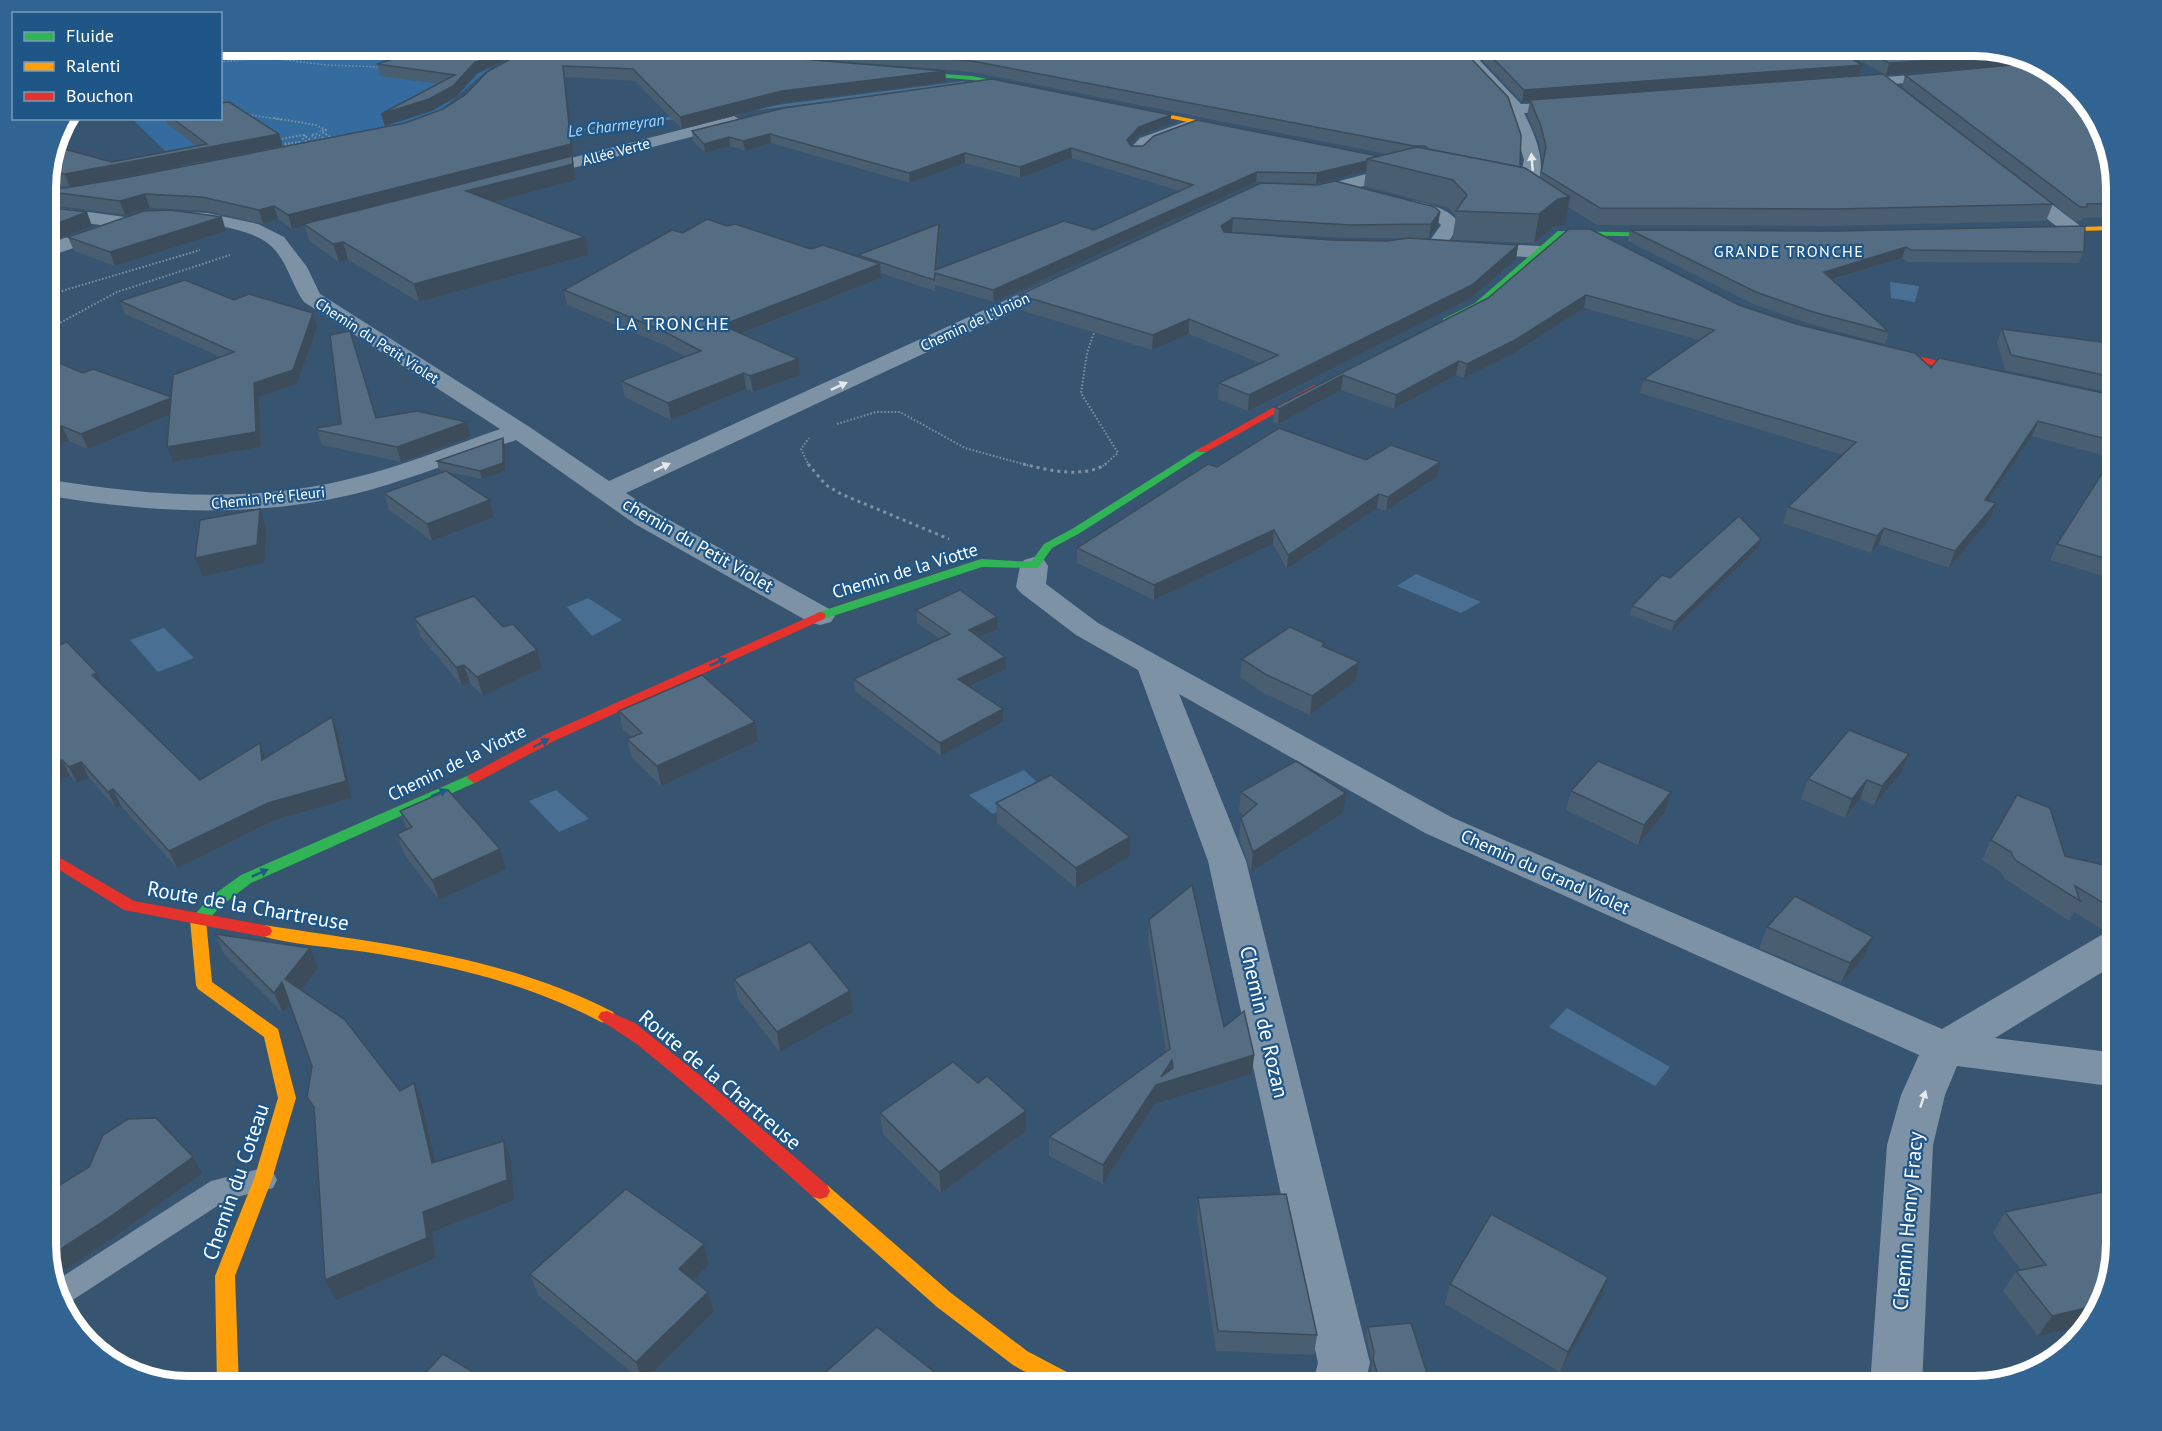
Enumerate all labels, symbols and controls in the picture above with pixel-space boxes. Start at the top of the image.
legend [12,12,222,120]
text: Fluide [66,24,114,47]
text: Ralenti [66,54,121,77]
text: Bouchon [66,84,133,107]
water label: Le Charmeyran [567,109,665,141]
street label: Allée Verte [580,133,652,170]
one-way arrow [1527,152,1537,171]
district label: GRANDE TRONCHE [1714,241,1864,261]
street label: Chemin de l'Union [917,288,1032,355]
street label: Chemin du Petit Violet [312,293,443,388]
district label: LA TRONCHE [616,312,730,335]
one-way arrow [830,381,847,390]
one-way arrow [653,463,670,472]
street label: Chemin Pré Fleuri [210,482,326,513]
street label: chemin du Petit Violet [619,492,778,597]
street label: Chemin de la Viotte [829,537,981,604]
one-way arrow [709,657,727,666]
street label: Chemin de la Viotte [384,719,530,806]
one-way arrow [532,738,549,748]
one-way arrow [430,789,447,798]
street label: Chemin du Grand Violet [1457,824,1633,919]
one-way arrow [252,868,269,877]
street label: Route de la Chartreuse [145,874,351,937]
street label: Chemin de Rozan [1234,943,1295,1101]
street label: Route de la Chartreuse [633,1004,807,1156]
one-way arrow [1918,1090,1928,1108]
street label: Chemin du Coteau [196,1100,275,1264]
street label: Chemin Henry Fracy [1886,1130,1929,1311]

